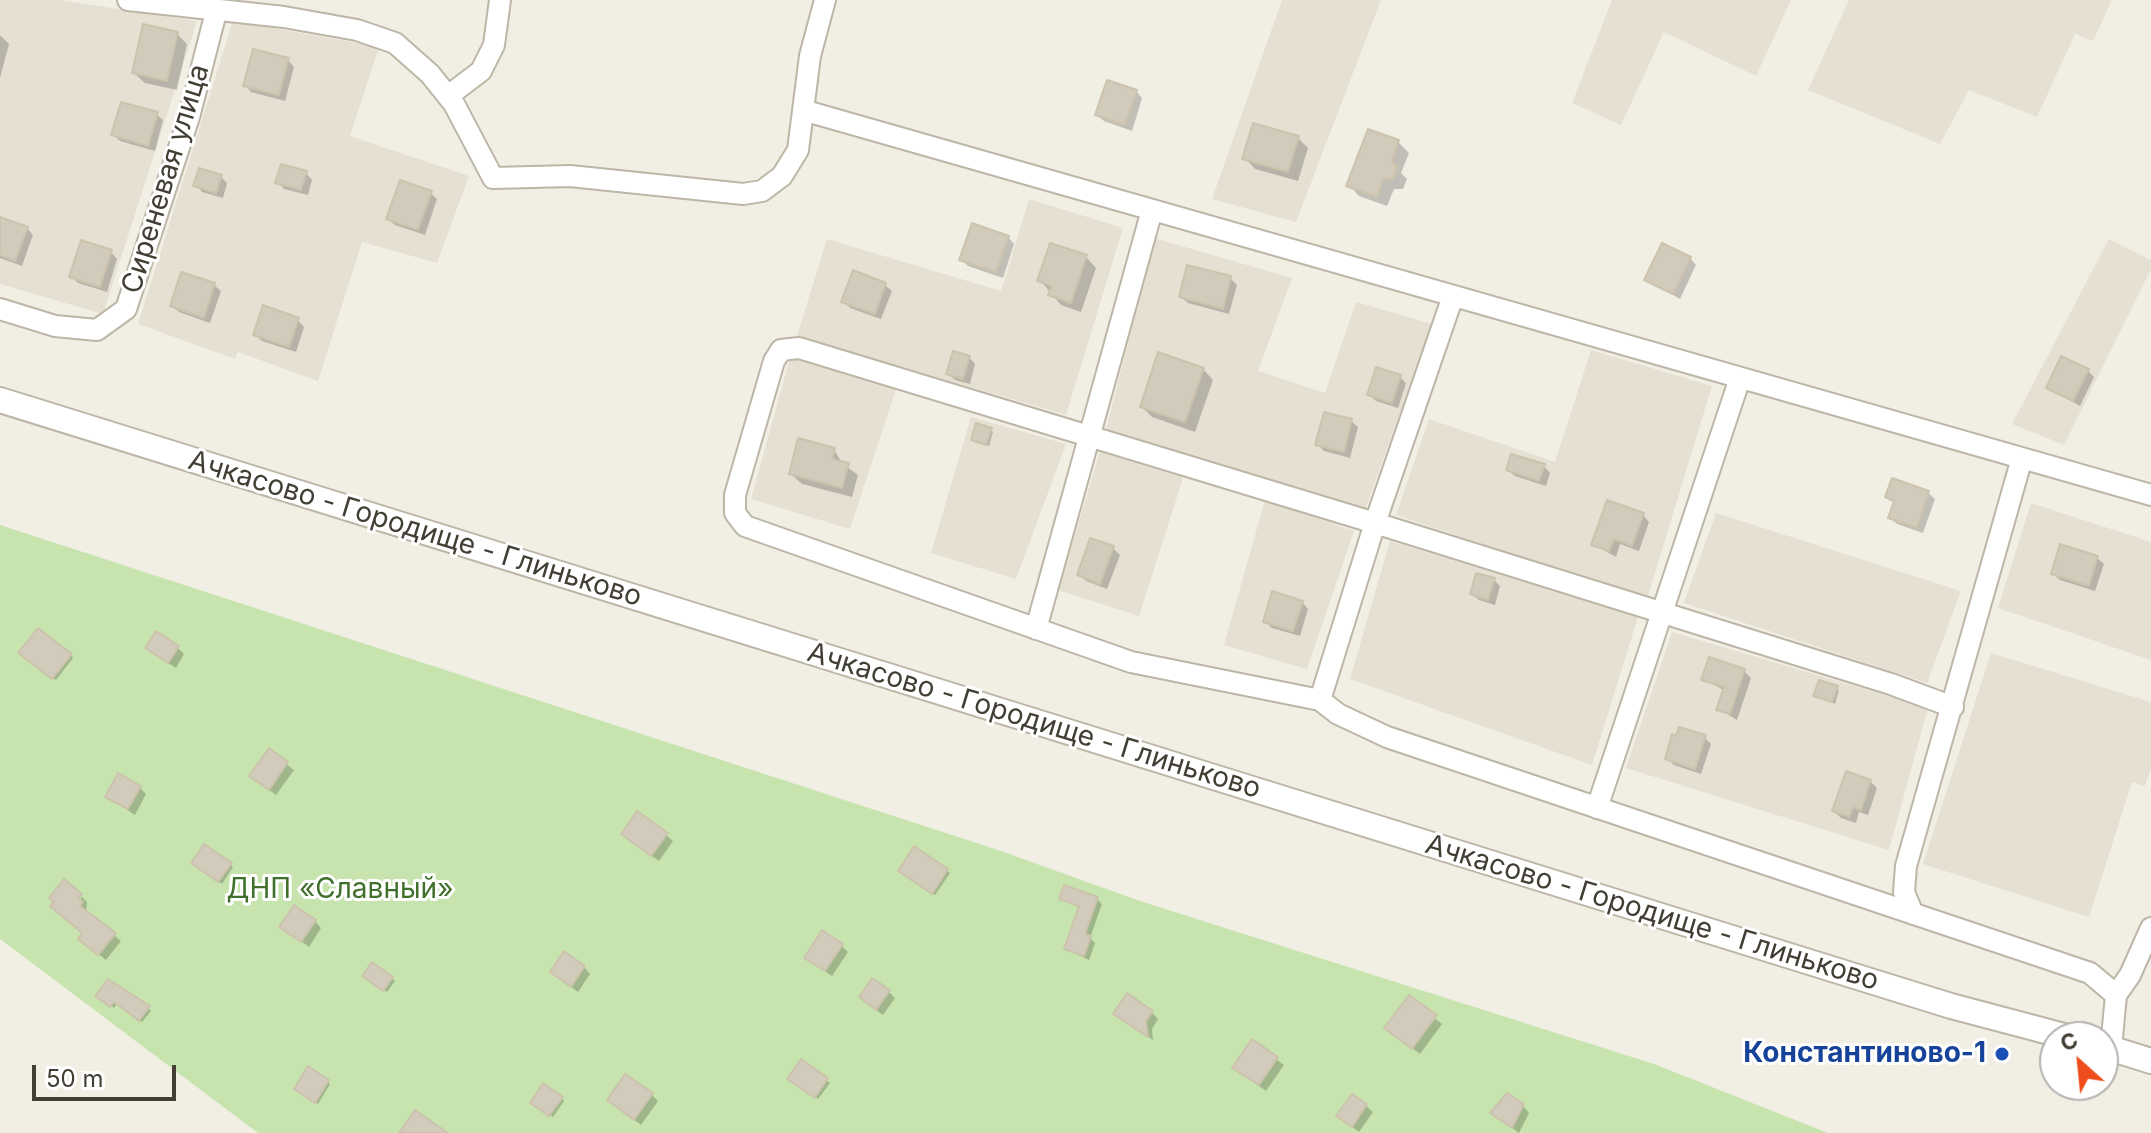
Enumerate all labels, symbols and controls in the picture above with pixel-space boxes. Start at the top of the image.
street label: Сиреневая улица [115,60,217,298]
street label: Ачкасово - Городище - Глиньково [184,444,646,614]
street label: Ачкасово - Городище - Глиньково [803,636,1265,806]
street label: Ачкасово - Городище - Глиньково [1421,828,1883,998]
park label: ДНП «Славный» [227,873,453,907]
north arrow [2039,1021,2119,1101]
text: С [2056,1026,2082,1057]
place label: Константиново-1 [1743,1037,1986,1071]
marker: Константиново-1 [1993,1045,2011,1063]
scale bar [36,1049,180,1099]
text: 50 m [46,1064,104,1093]

